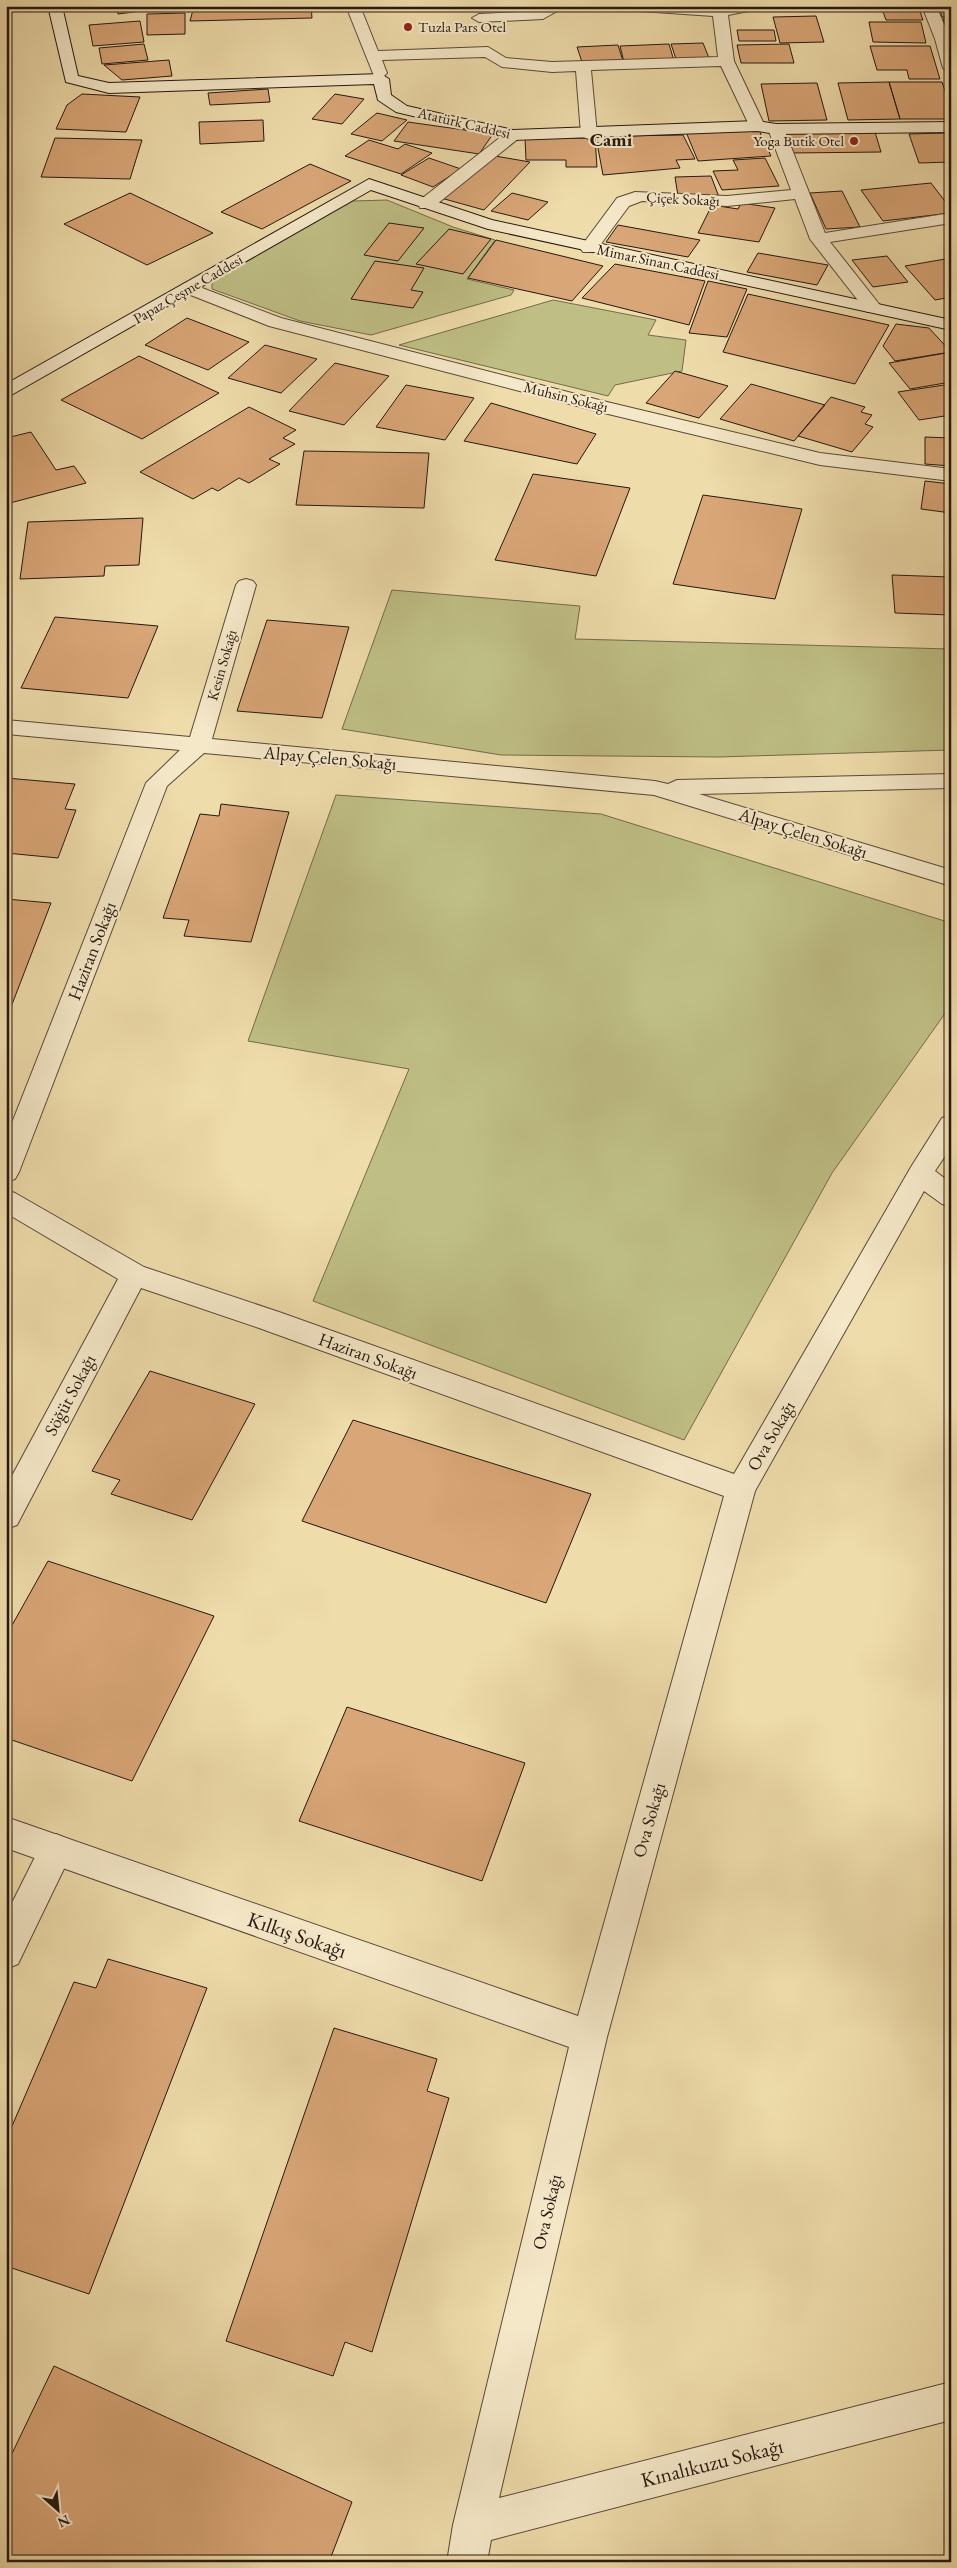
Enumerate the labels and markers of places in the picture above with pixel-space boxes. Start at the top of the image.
place label: Tuzla Pars Otel [418,17,507,36]
marker: Tuzla Pars Otel [402,21,414,33]
place label: Yoga Butik Otel [753,131,844,150]
marker: Yoga Butik Otel [848,135,860,147]

